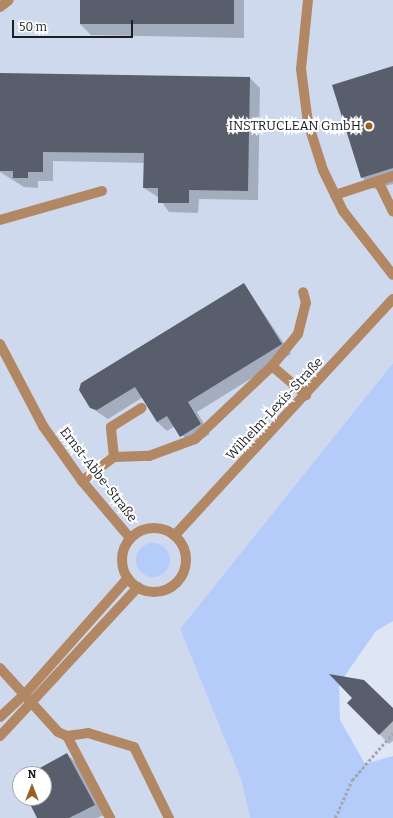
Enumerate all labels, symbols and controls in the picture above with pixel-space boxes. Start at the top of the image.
scale bar [14,12,135,38]
text: 50 m [19,20,47,34]
place label: INSTRUCLEAN GmbH [228,118,361,134]
marker: INSTRUCLEAN GmbH [364,121,374,131]
street label: Wilhelm-Lexis-Straße [223,354,327,464]
street label: Ernst-Abbe-Straße [56,425,140,525]
north arrow [12,766,52,806]
text: N [28,768,36,781]

